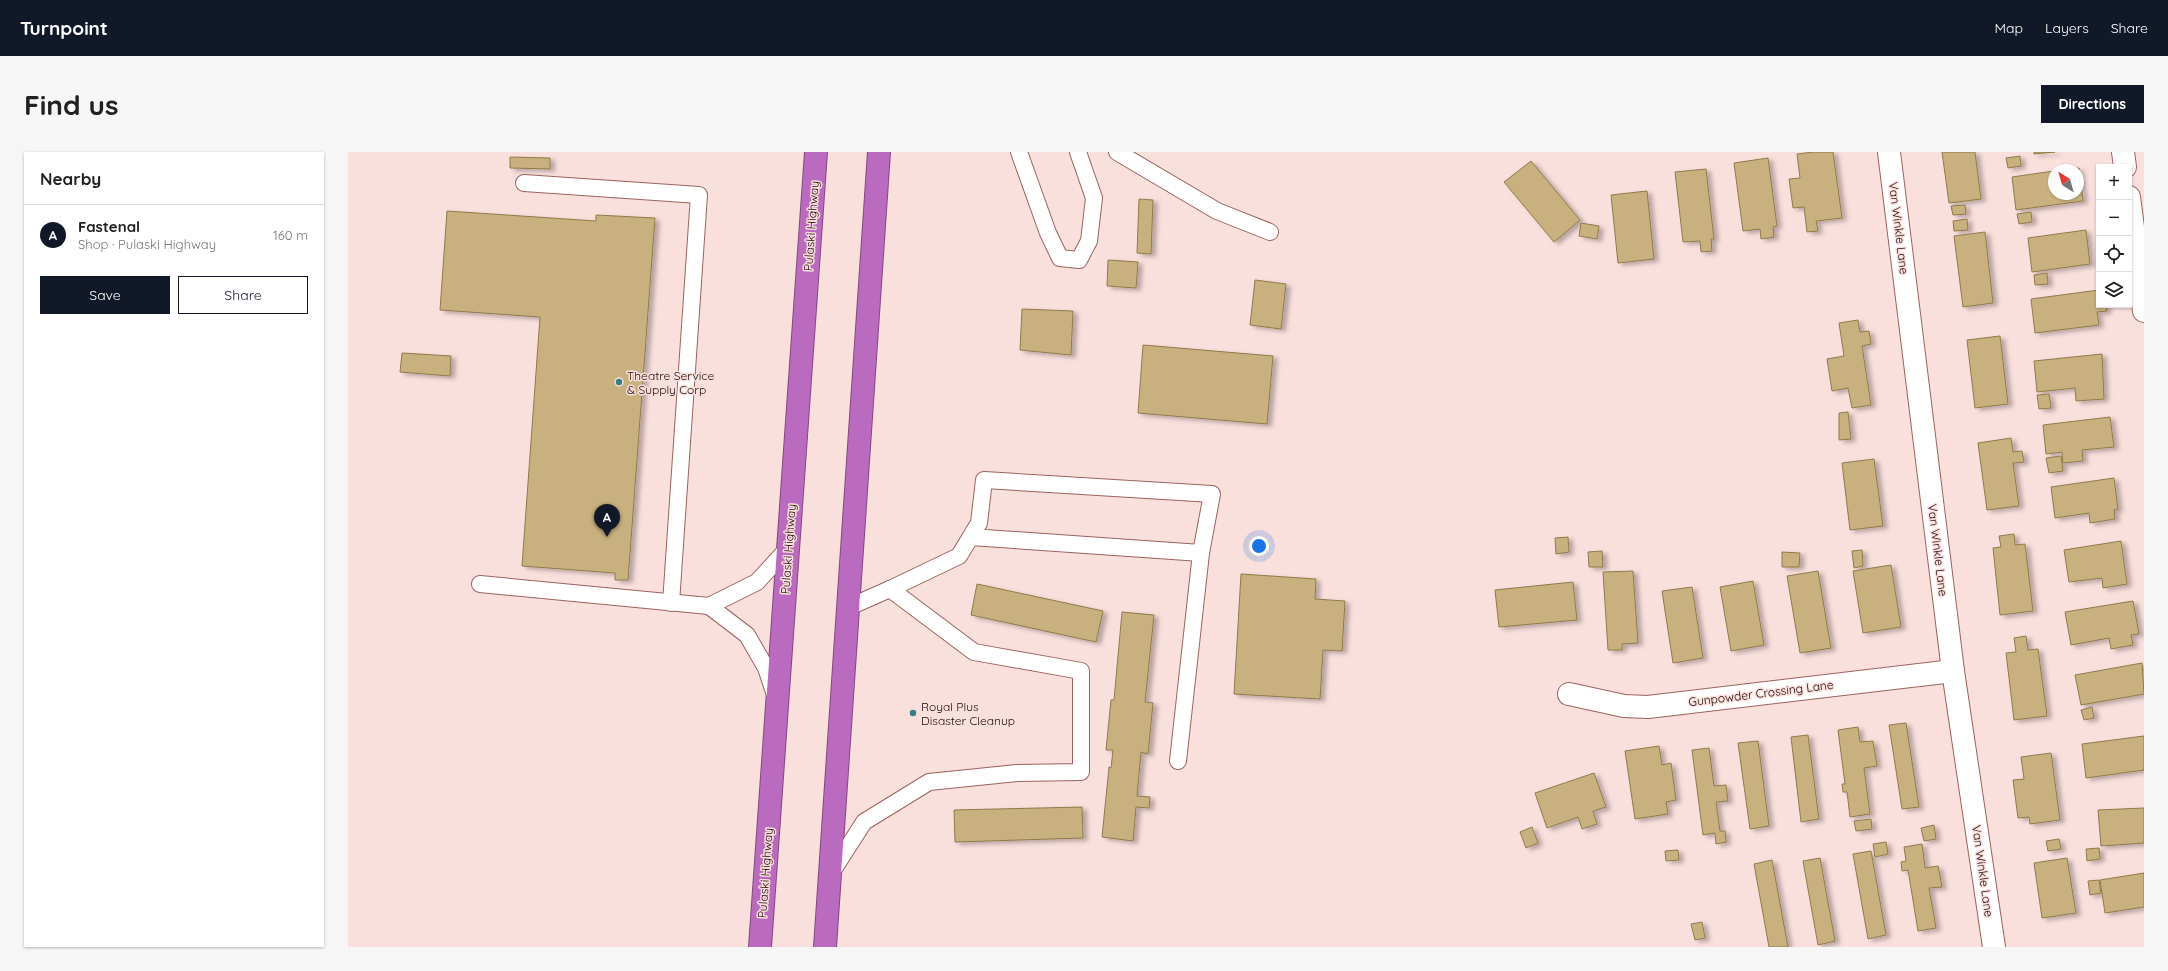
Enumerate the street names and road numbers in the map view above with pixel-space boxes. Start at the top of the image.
street label: Pulaski Highway [800,180,822,272]
street label: Van Winkle Lane [1886,181,1912,275]
street label: Pulaski Highway [777,503,799,595]
street label: Van Winkle Lane [1925,503,1951,597]
street label: Gunpowder Crossing Lane [1688,677,1835,709]
street label: Van Winkle Lane [1969,824,1997,918]
street label: Pulaski Highway [754,827,776,919]

